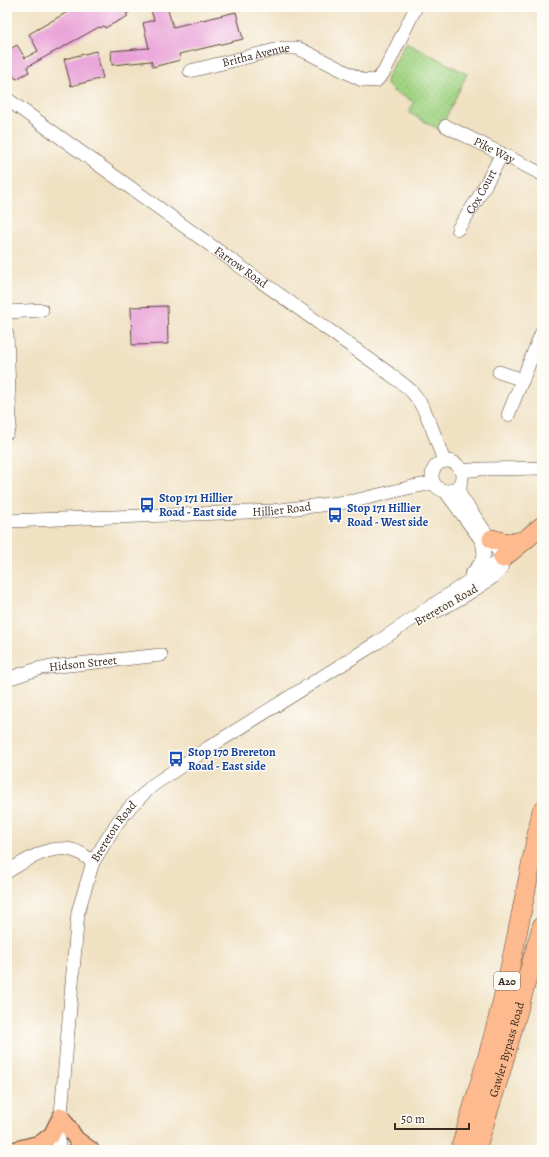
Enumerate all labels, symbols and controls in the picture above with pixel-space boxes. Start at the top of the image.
street label: Britha Avenue [220,40,290,71]
street label: Pike Way [471,133,518,168]
street label: Cox Court [462,166,500,217]
street label: Farrow Road [211,242,271,292]
place label: Stop 171 Hillier Road - East side [159,490,237,520]
bus stop icon: Stop 171 Hillier Road - East side [138,496,156,514]
street label: Hillier Road [252,498,313,520]
place label: Stop 171 Hillier Road - West side [347,500,429,530]
bus stop icon: Stop 171 Hillier Road - West side [326,506,344,524]
street label: Brereton Road [411,580,481,630]
street label: Hidson Street [48,652,118,675]
place label: Stop 170 Brereton Road - East side [188,744,276,774]
bus stop icon: Stop 170 Brereton Road - East side [167,750,185,768]
street label: Brereton Road [87,797,140,865]
road number: A20 [494,972,520,990]
street label: Gawler Bypass Road [485,1000,528,1099]
scale bar [395,1105,469,1131]
text: 50 m [401,1111,425,1127]

